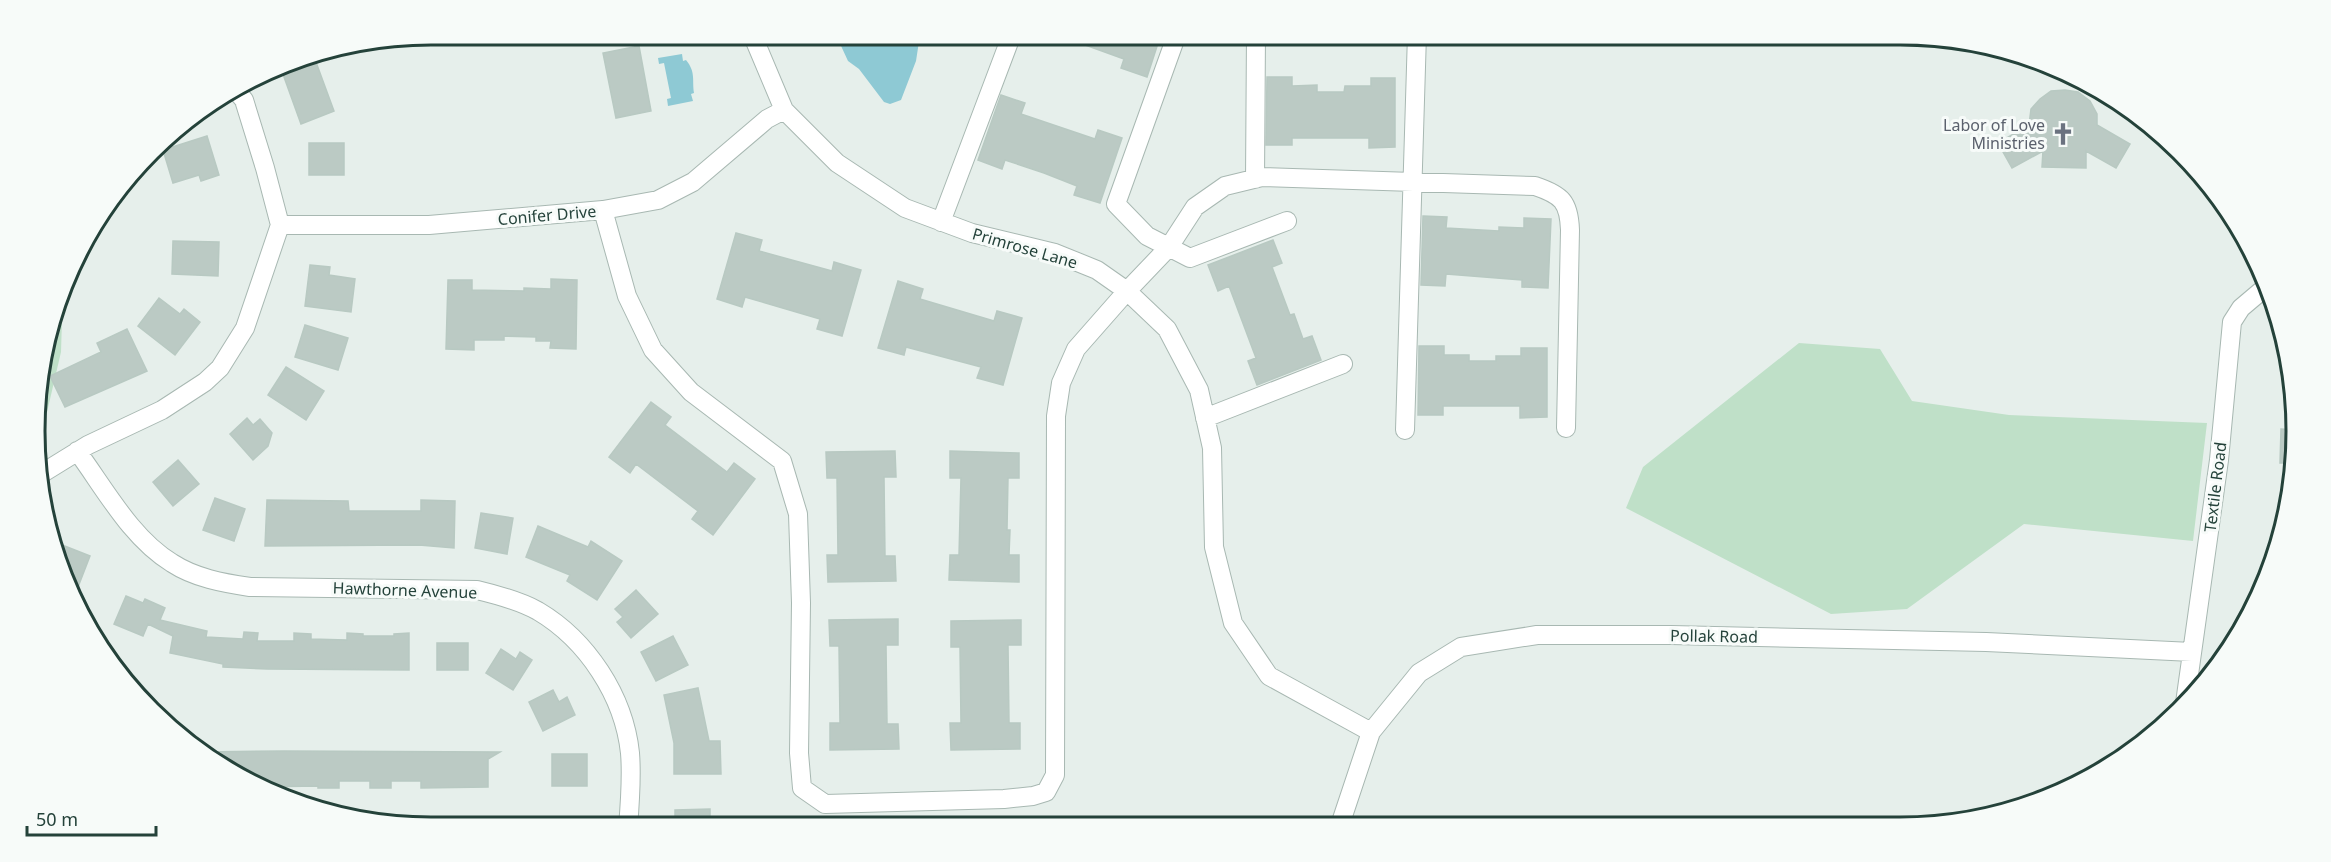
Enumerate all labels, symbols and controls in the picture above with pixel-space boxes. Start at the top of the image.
place label: Labor of Love Ministries [1943,114,2045,154]
church icon: Labor of Love Ministries [2050,121,2076,147]
street label: Conifer Drive [497,200,597,230]
street label: Primrose Lane [970,222,1080,274]
street label: Textile Road [2199,441,2231,533]
street label: Hawthorne Avenue [332,576,478,604]
street label: Pollak Road [1670,624,1758,648]
scale bar [27,799,156,837]
text: 50 m [36,807,78,831]

